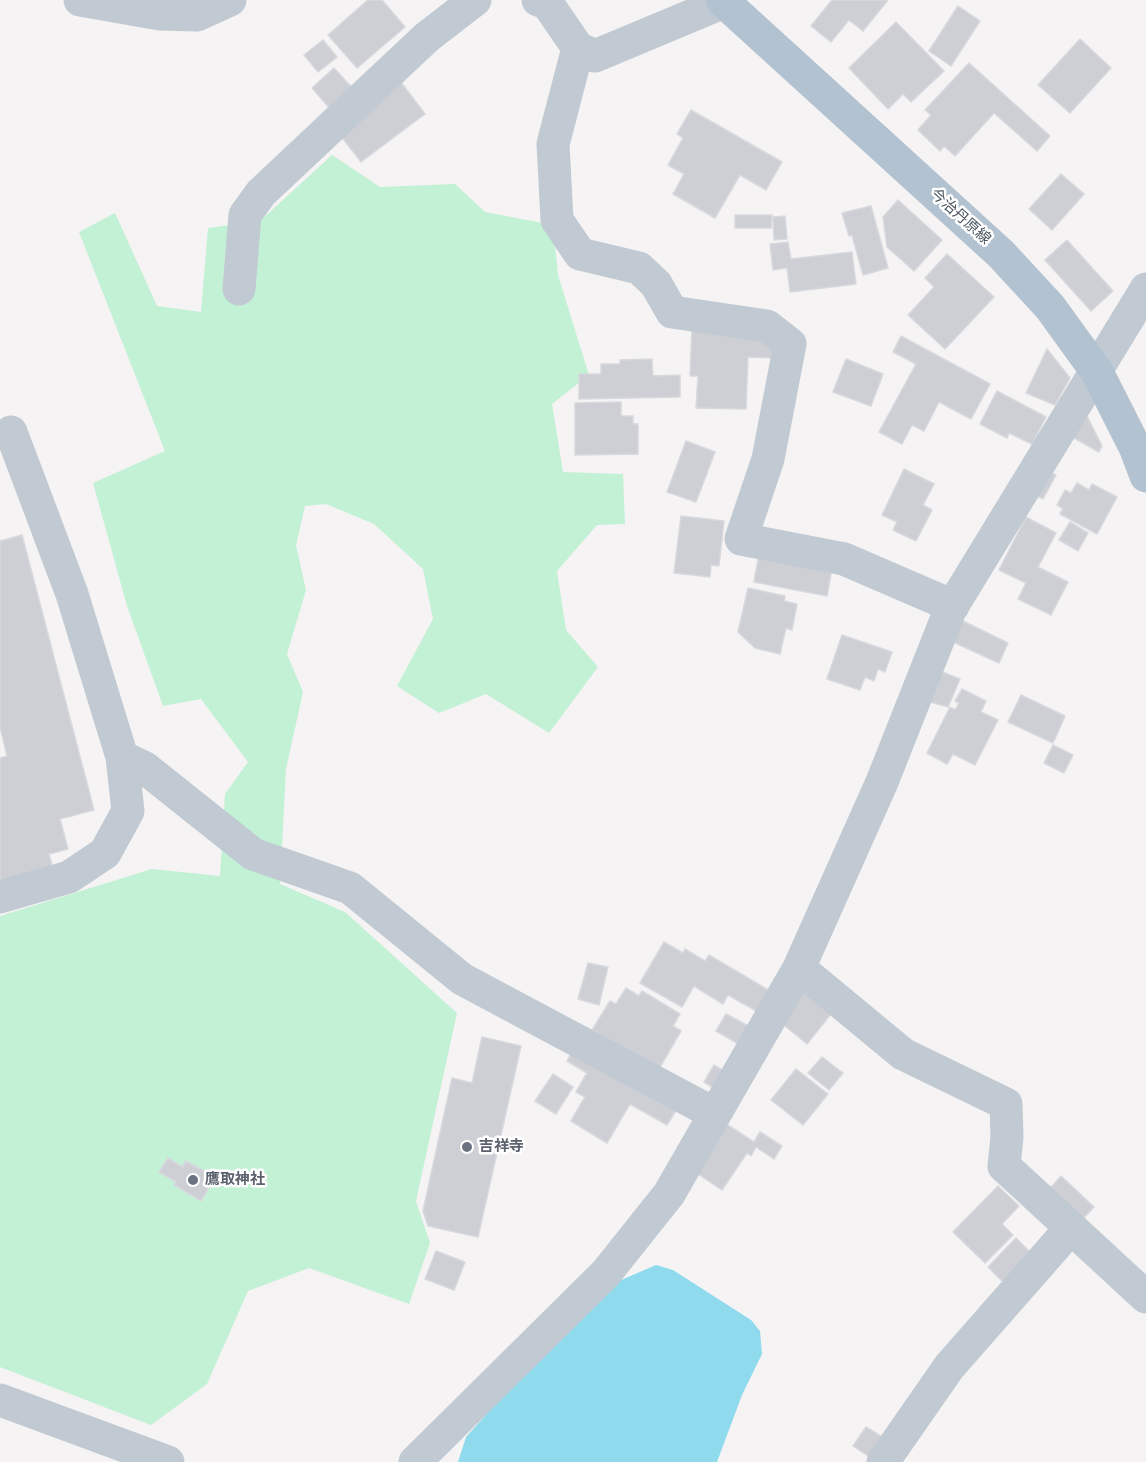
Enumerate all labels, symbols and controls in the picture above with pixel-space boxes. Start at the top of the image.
street label: 今治丹原線 [926,185,994,249]
place label: 吉祥寺 [479,1138,524,1156]
marker: 吉祥寺 [460,1140,474,1154]
place label: 鷹取神社 [205,1171,265,1189]
marker: 鷹取神社 [186,1173,200,1187]

